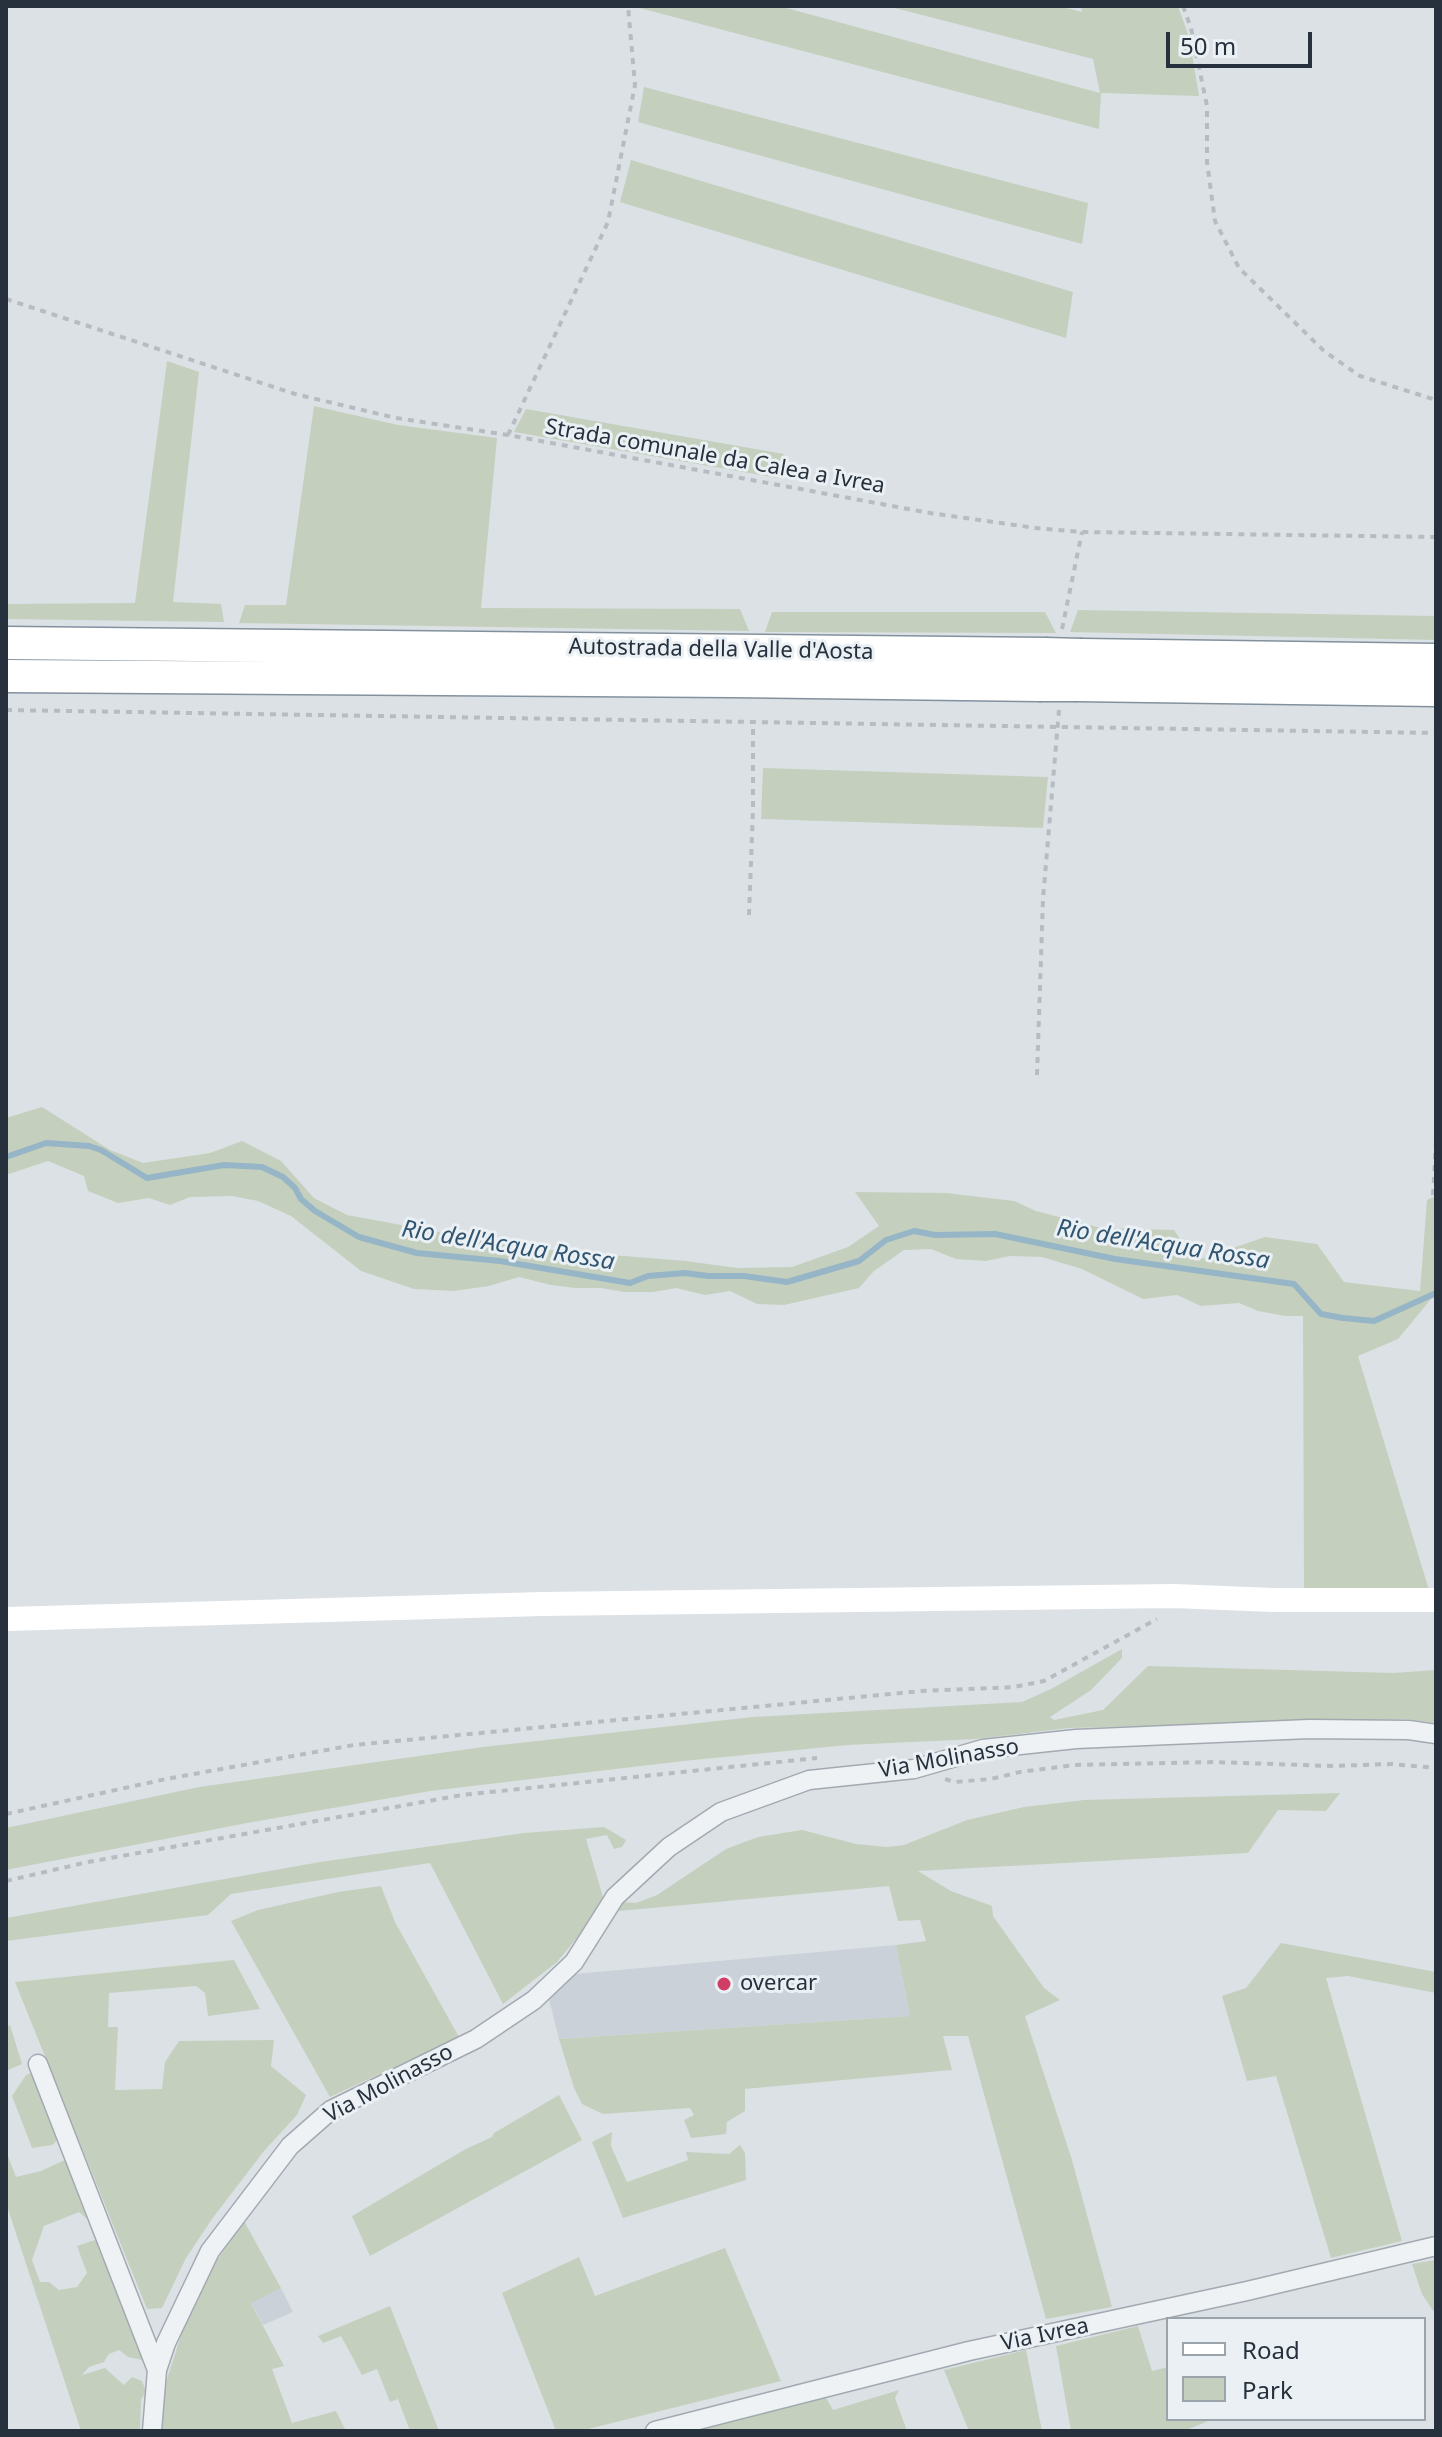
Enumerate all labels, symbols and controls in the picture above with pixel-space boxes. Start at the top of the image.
scale bar [1170,16,1316,66]
text: 50 m [1180,29,1236,62]
street label: Strada comunale da Calea a Ivrea [543,414,887,500]
street label: Autostrada della Valle d'Aosta [568,634,874,666]
water label: Rio dell'Acqua Rossa [1054,1214,1272,1276]
water label: Rio dell'Acqua Rossa [399,1215,617,1277]
street label: Via Molinasso [877,1734,1021,1784]
place label: overcar [740,1971,817,1997]
marker: overcar [715,1975,733,1993]
street label: Via Molinasso [320,2039,458,2129]
street label: Via Ivrea [999,2313,1091,2357]
legend [1166,2317,1426,2421]
text: Road [1242,2333,1300,2366]
text: Park [1242,2373,1293,2406]

